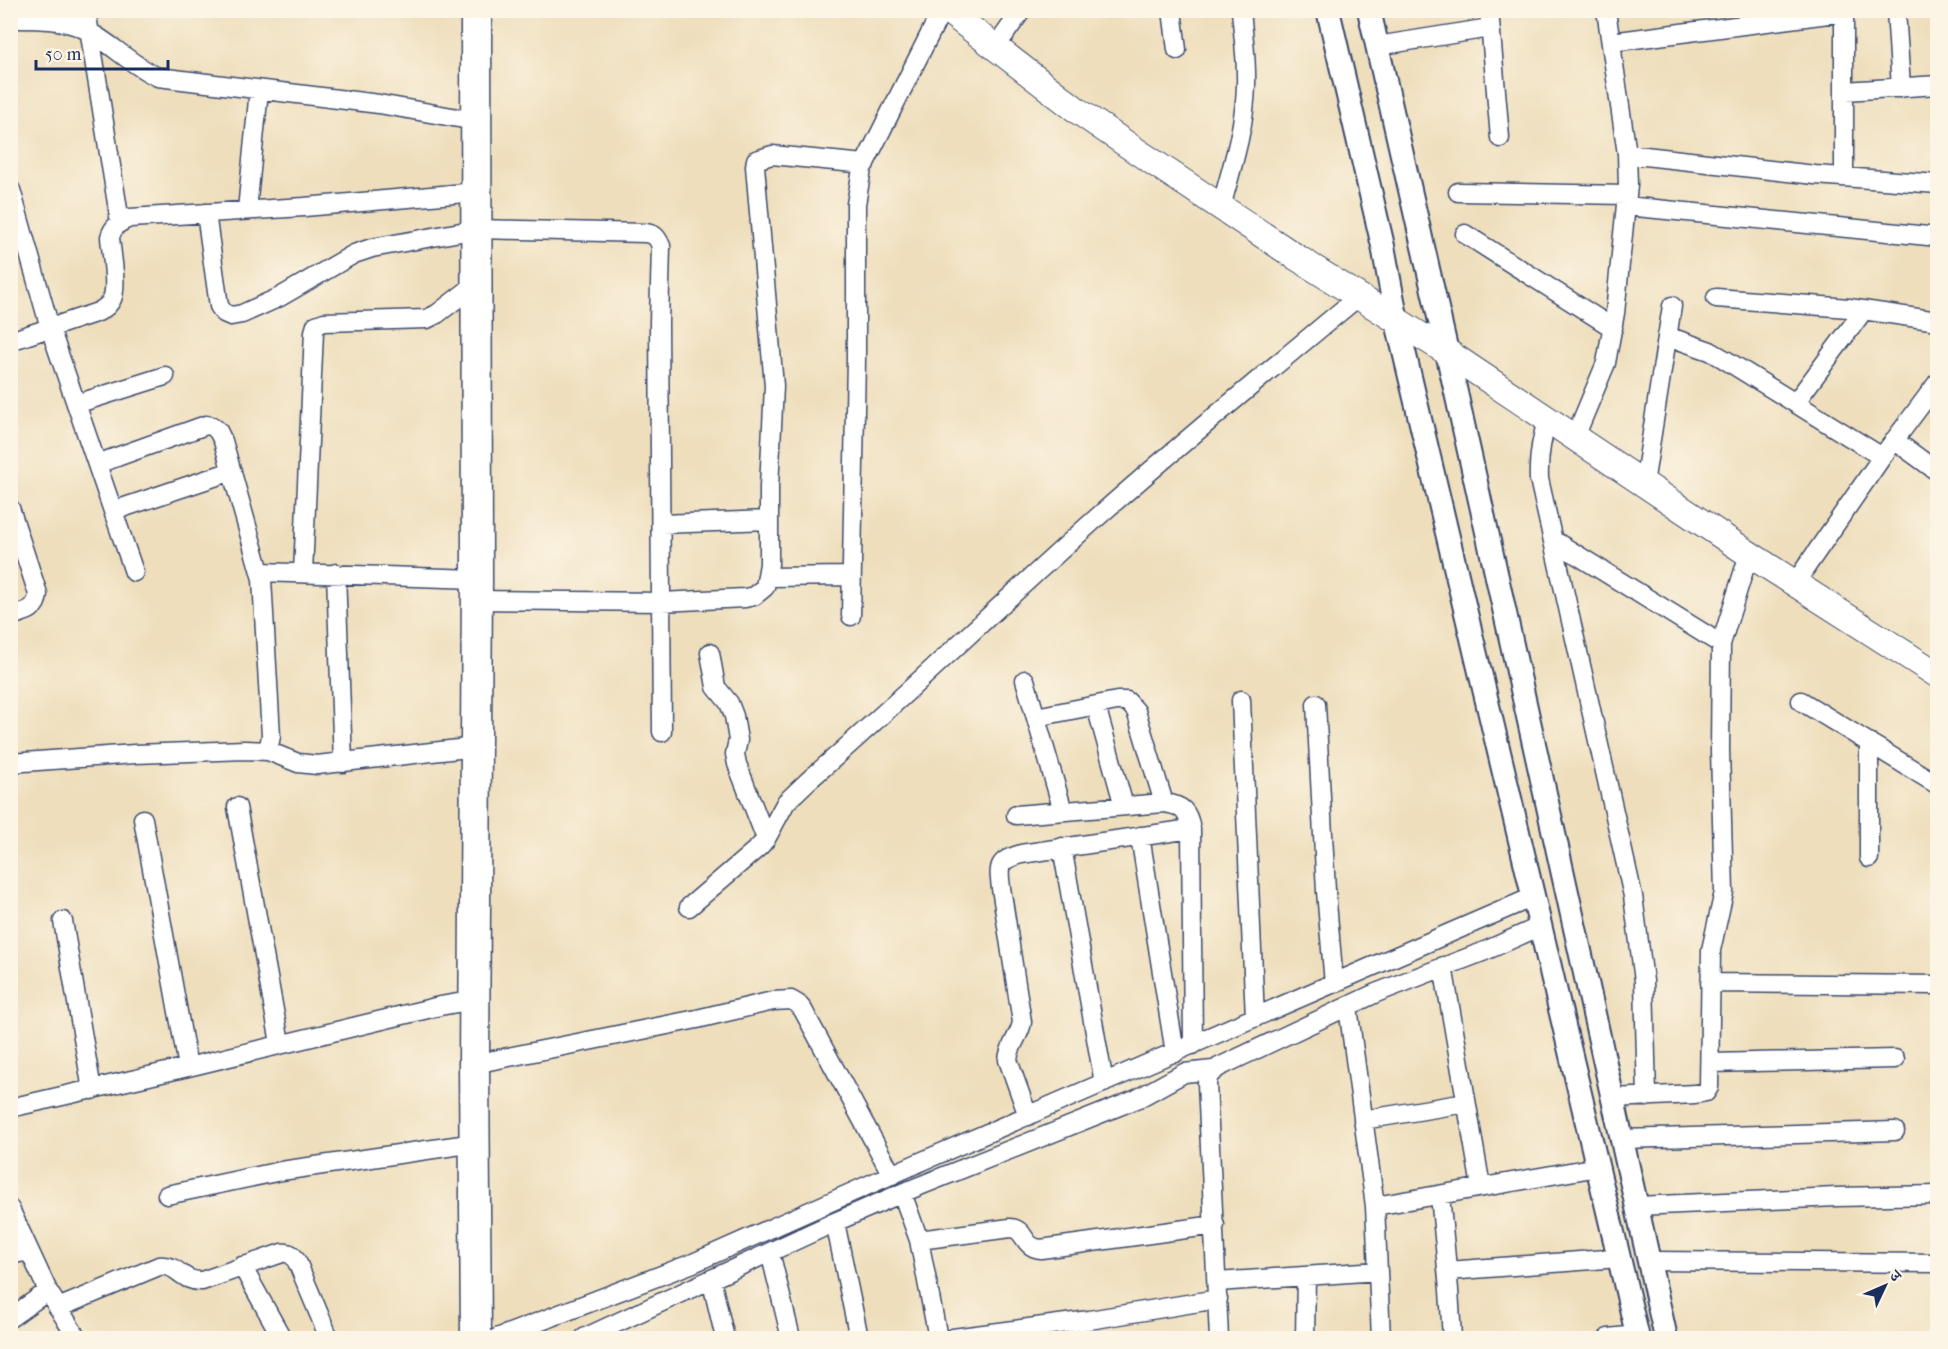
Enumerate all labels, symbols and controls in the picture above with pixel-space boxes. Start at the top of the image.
scale bar [36,33,168,71]
text: 50 m [45,44,82,65]
north arrow [1855,1256,1915,1316]
text: उ [1885,1266,1906,1287]

